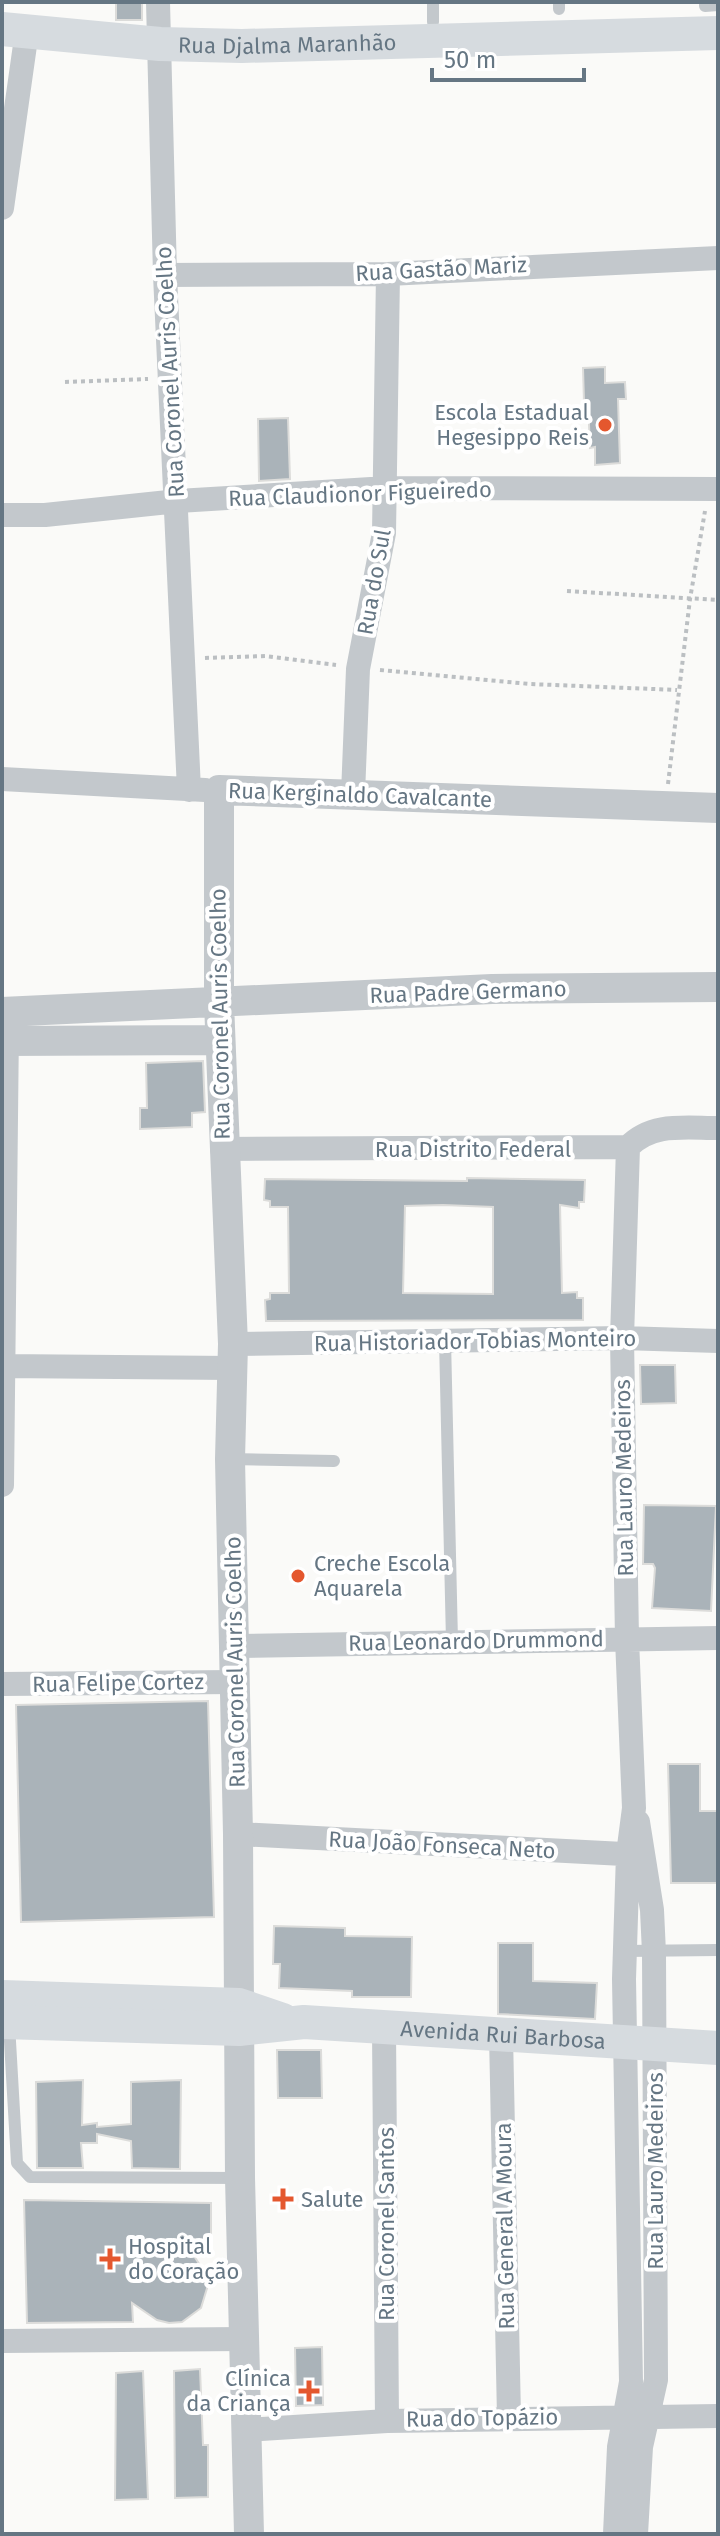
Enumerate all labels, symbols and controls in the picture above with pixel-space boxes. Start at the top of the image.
street label: Rua Djalma Maranhão [178,28,397,60]
scale bar [432,32,584,82]
text: 50 m [444,46,496,74]
street label: Rua Coronel Auris Coelho [150,246,190,498]
street label: Rua Gastão Mariz [355,251,527,287]
place label: Escola Estadual Hegesippo Reis [434,399,589,451]
marker: Escola Estadual Hegesippo Reis [596,416,614,434]
street label: Rua Claudionor Figueiredo [228,476,492,512]
street label: Rua do Sul [351,527,397,637]
street label: Rua Kerginaldo Cavalcante [227,777,493,813]
street label: Rua Coronel Auris Coelho [204,888,236,1140]
street label: Rua Padre Germano [369,975,567,1009]
street label: Rua Distrito Federal [375,1136,571,1163]
street label: Rua Historiador Tobias Monteiro [314,1325,636,1357]
street label: Rua Lauro Medeiros [609,1379,639,1577]
street label: Rua Coronel Auris Coelho [219,1536,251,1788]
place label: Creche Escola Aquarela [314,1550,450,1602]
marker: Creche Escola Aquarela [289,1567,307,1585]
street label: Rua Leonardo Drummond [348,1625,604,1657]
street label: Rua Felipe Cortez [32,1668,204,1698]
street label: Rua João Fonseca Neto [328,1826,556,1864]
street label: Avenida Rui Barbosa [400,2015,607,2054]
street label: Rua Lauro Medeiros [642,2072,669,2270]
street label: Rua General A Moura [490,2122,520,2330]
street label: Rua Coronel Santos [373,2127,400,2321]
place label: Salute [301,2186,364,2213]
marker: Salute [272,2188,294,2210]
place label: Hospital do Coração [128,2233,239,2285]
marker: Hospital do Coração [99,2248,121,2270]
place label: Clínica da Criança [186,2365,291,2417]
marker: Clínica da Criança [298,2380,320,2402]
street label: Rua do Topázio [406,2403,558,2433]

